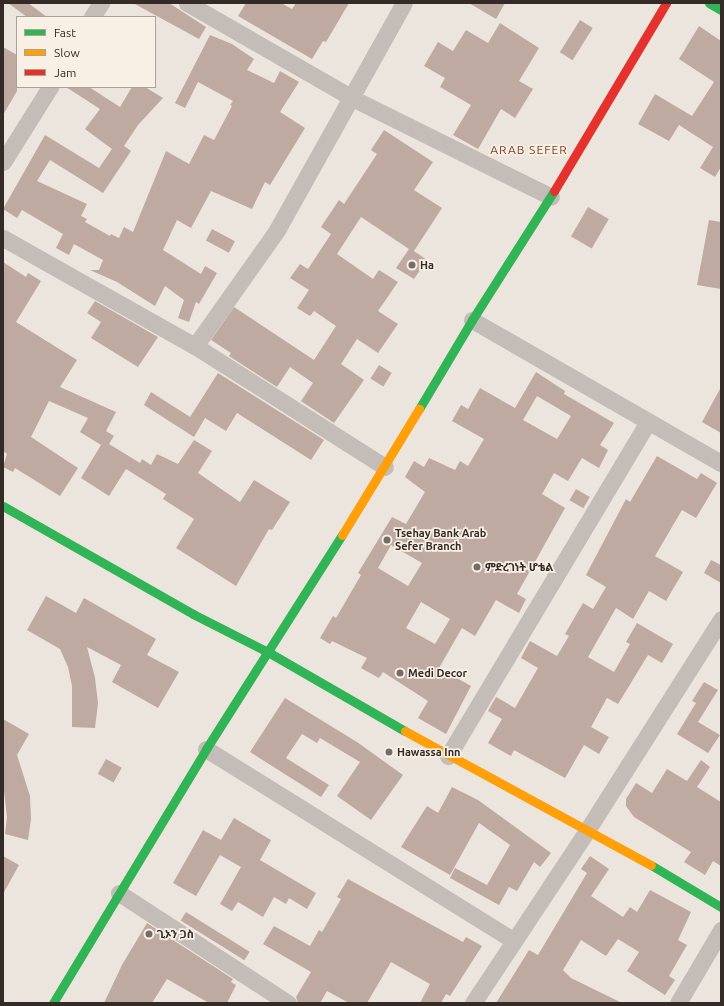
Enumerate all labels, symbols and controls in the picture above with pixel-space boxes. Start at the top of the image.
legend [16,16,156,88]
text: Fast [54,26,76,39]
text: Slow [54,46,80,59]
text: Jam [54,66,76,79]
district label: ARAB SEFER [490,143,568,157]
place label: Ha [420,258,434,272]
marker: Ha [407,260,417,270]
place label: Tsehay Bank Arab Sefer Branch [395,527,486,553]
marker: Tsehay Bank Arab Sefer Branch [382,535,392,545]
place label: ምድረገነት ሆቴል [485,560,553,574]
marker: ምድረገነት ሆቴል [472,562,482,572]
place label: Medi Decor [408,666,467,680]
marker: Medi Decor [395,668,405,678]
place label: Hawassa Inn [397,745,460,759]
marker: Hawassa Inn [384,747,394,757]
place label: ጊኦን ጋስ [157,927,194,941]
marker: ጊኦን ጋስ [144,929,154,939]

